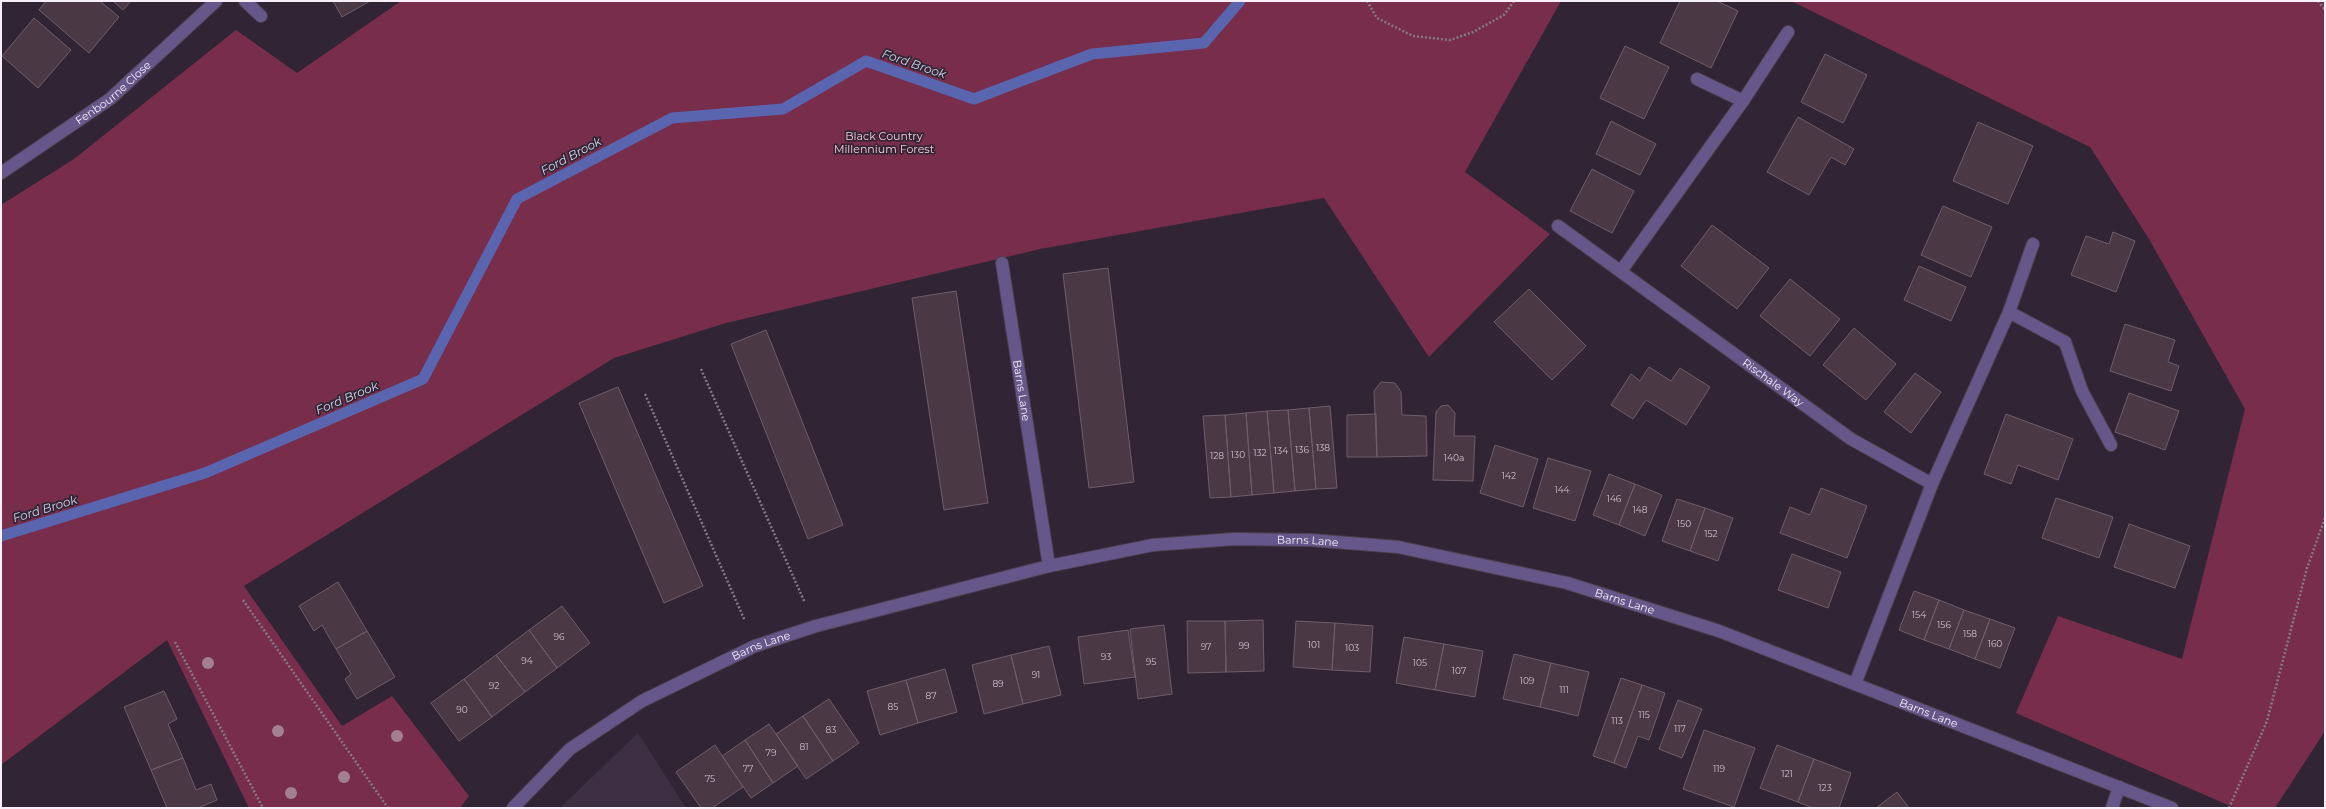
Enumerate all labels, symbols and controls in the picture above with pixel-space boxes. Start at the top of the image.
water label: Ford Brook [880,46,949,82]
street label: Fenbourne Close [72,58,154,128]
park label: Black Country Millennium Forest [834,129,935,156]
water label: Ford Brook [538,133,605,178]
street label: Rischale Way [1740,355,1807,409]
street label: Barns Lane [1010,359,1033,422]
water label: Ford Brook [313,377,381,417]
house number: 138 [1316,442,1330,453]
house number: 136 [1295,444,1309,455]
house number: 134 [1274,445,1288,456]
house number: 132 [1253,447,1267,458]
house number: 130 [1231,449,1245,460]
house number: 128 [1210,450,1224,461]
house number: 140a [1444,452,1464,463]
house number: 142 [1502,470,1516,481]
house number: 144 [1554,484,1570,495]
water label: Ford Brook [11,491,80,525]
house number: 146 [1607,493,1622,504]
house number: 148 [1632,504,1648,515]
house number: 150 [1677,518,1691,529]
house number: 152 [1704,528,1718,539]
street label: Barns Lane [1277,533,1339,549]
street label: Barns Lane [1593,585,1657,617]
house number: 154 [1912,609,1926,620]
house number: 156 [1937,619,1951,630]
street label: Barns Lane [729,628,792,663]
house number: 158 [1963,628,1977,639]
house number: 96 [554,631,565,642]
house number: 160 [1988,638,2002,649]
house number: 101 [1308,639,1320,650]
house number: 99 [1239,640,1250,651]
house number: 97 [1201,641,1211,652]
house number: 103 [1345,642,1359,653]
house number: 93 [1101,651,1111,662]
house number: 94 [521,655,533,666]
house number: 95 [1146,656,1156,667]
house number: 105 [1413,657,1427,668]
house number: 107 [1452,665,1466,676]
house number: 91 [1032,669,1040,680]
house number: 109 [1520,675,1535,686]
house number: 89 [992,678,1004,689]
house number: 92 [489,680,499,691]
house number: 111 [1559,684,1569,695]
house number: 87 [925,690,937,701]
street label: Barns Lane [1897,695,1960,731]
house number: 85 [888,701,898,712]
house number: 90 [456,704,468,715]
house number: 115 [1638,709,1650,720]
house number: 113 [1611,715,1623,726]
house number: 117 [1674,723,1686,734]
house number: 83 [826,724,836,735]
house number: 81 [800,741,809,752]
house number: 79 [766,747,777,758]
house number: 77 [743,763,753,774]
house number: 119 [1713,763,1726,774]
house number: 121 [1781,768,1793,779]
house number: 75 [705,773,715,784]
house number: 123 [1818,782,1832,793]

